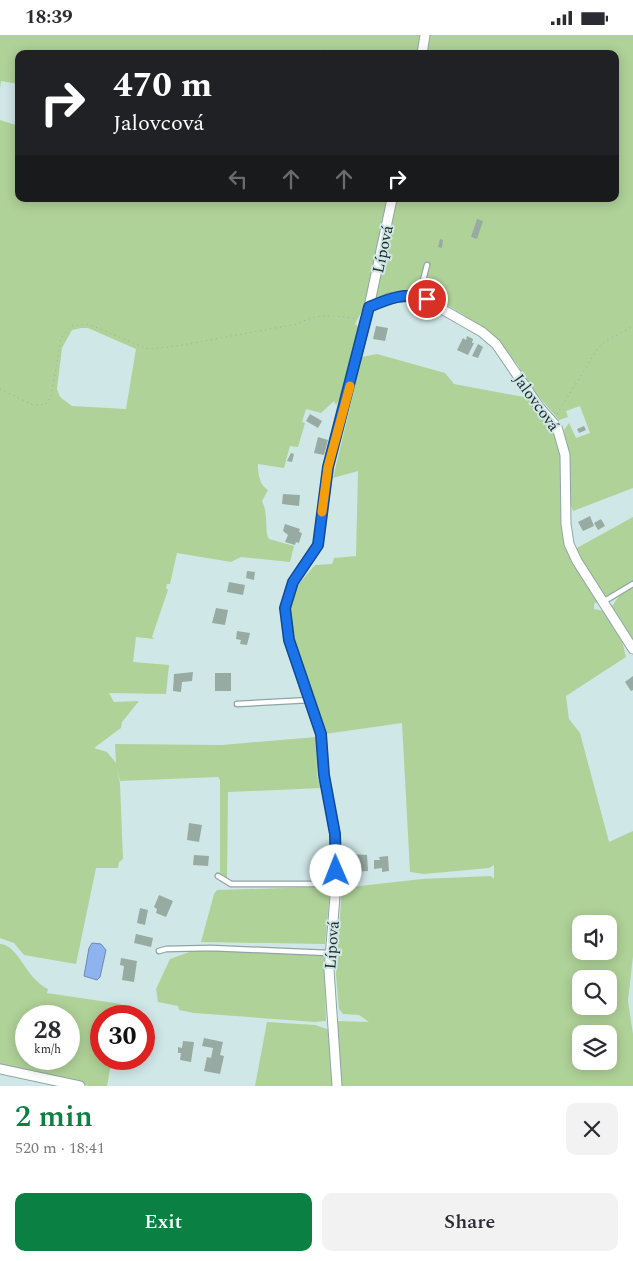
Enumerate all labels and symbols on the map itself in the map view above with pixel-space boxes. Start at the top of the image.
street label: Lípová [366,223,400,275]
pin [406,278,448,320]
street label: Jalovcová [507,369,565,437]
position arrow [309,844,361,896]
street label: Lípová [318,920,346,970]
speed limit sign: 30 [90,1005,155,1070]

